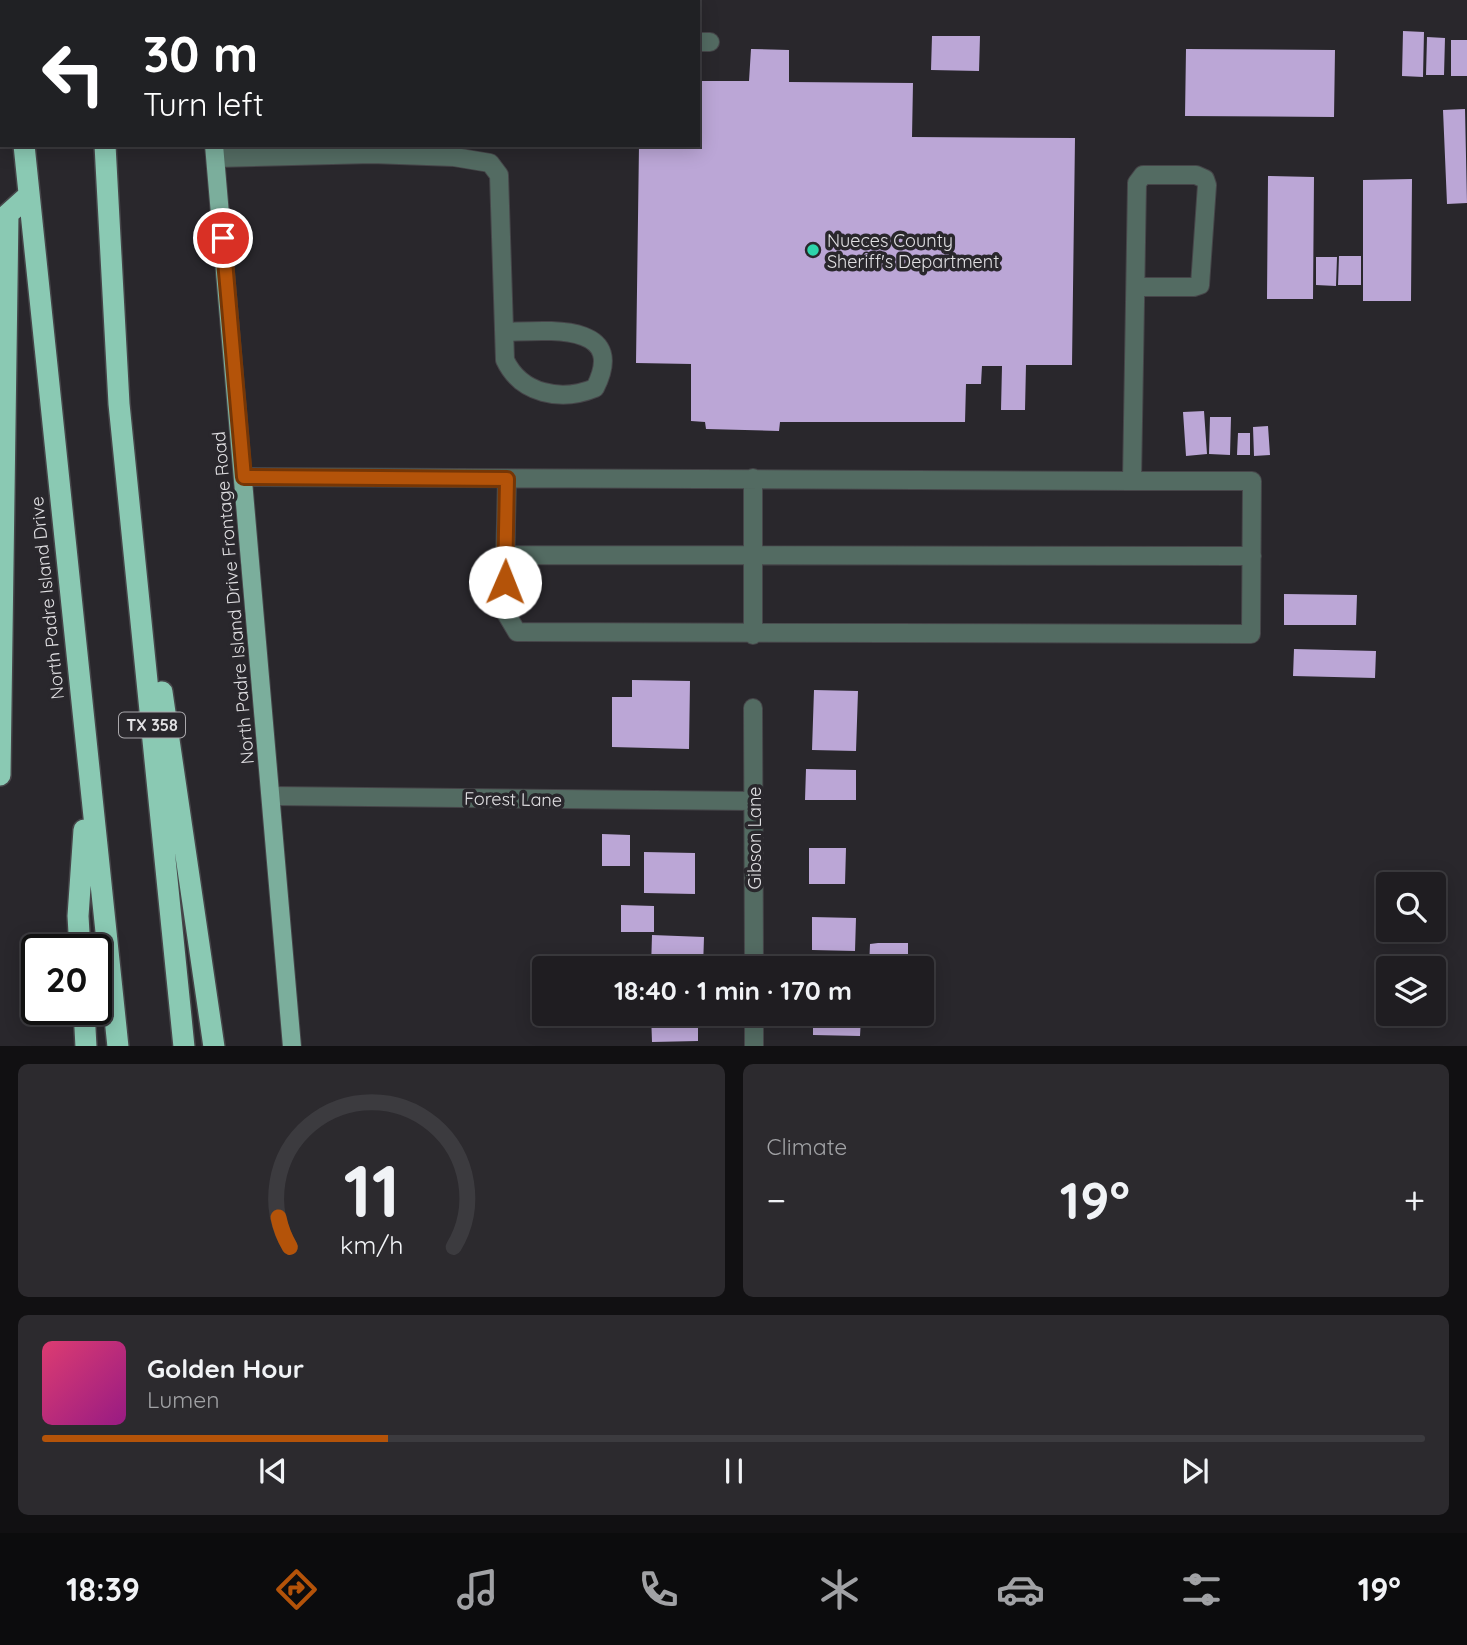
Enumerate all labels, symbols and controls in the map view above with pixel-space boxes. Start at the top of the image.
text: 30 m [143,23,258,84]
icon: left [28,28,119,119]
text: Turn left [143,84,264,124]
pin [193,208,253,268]
icon: arrive [204,219,242,257]
place label: Nueces County Sheriff's Department [827,229,999,273]
marker: Nueces County Sheriff's Department [805,242,821,258]
street label: North Padre Island Drive Frontage Road [207,431,259,765]
street label: North Padre Island Drive [25,495,69,701]
position arrow [468,545,542,619]
road number: TX 358 [119,712,185,738]
street label: Forest Lane [464,787,562,811]
street label: Gibson Lane [743,787,766,889]
map controls [1376,872,1446,1026]
button: search [1376,872,1446,942]
speed limit sign: 20 [21,934,112,1025]
button: layers [1376,956,1446,1026]
text: 18:40 · 1 min · 170 m [614,974,852,1007]
text: Climate [767,1132,847,1161]
text: 11 [343,1144,400,1235]
text: 19° [1060,1167,1130,1232]
text: − [767,1176,786,1224]
text: + [1404,1176,1425,1224]
text: km/h [340,1228,403,1259]
text: Golden Hour [147,1352,304,1385]
text: Lumen [147,1385,220,1414]
icon: previous [254,1452,292,1490]
icon: pause [715,1452,753,1490]
icon: next [1176,1452,1214,1490]
icon: directions [272,1565,321,1614]
icon: music [453,1565,502,1614]
icon: phone [634,1565,683,1614]
icon: climate [815,1565,864,1614]
icon: car [996,1565,1045,1614]
icon: filters [1177,1565,1226,1614]
text: 18:39 [66,1569,140,1609]
text: 19° [1358,1569,1401,1609]

